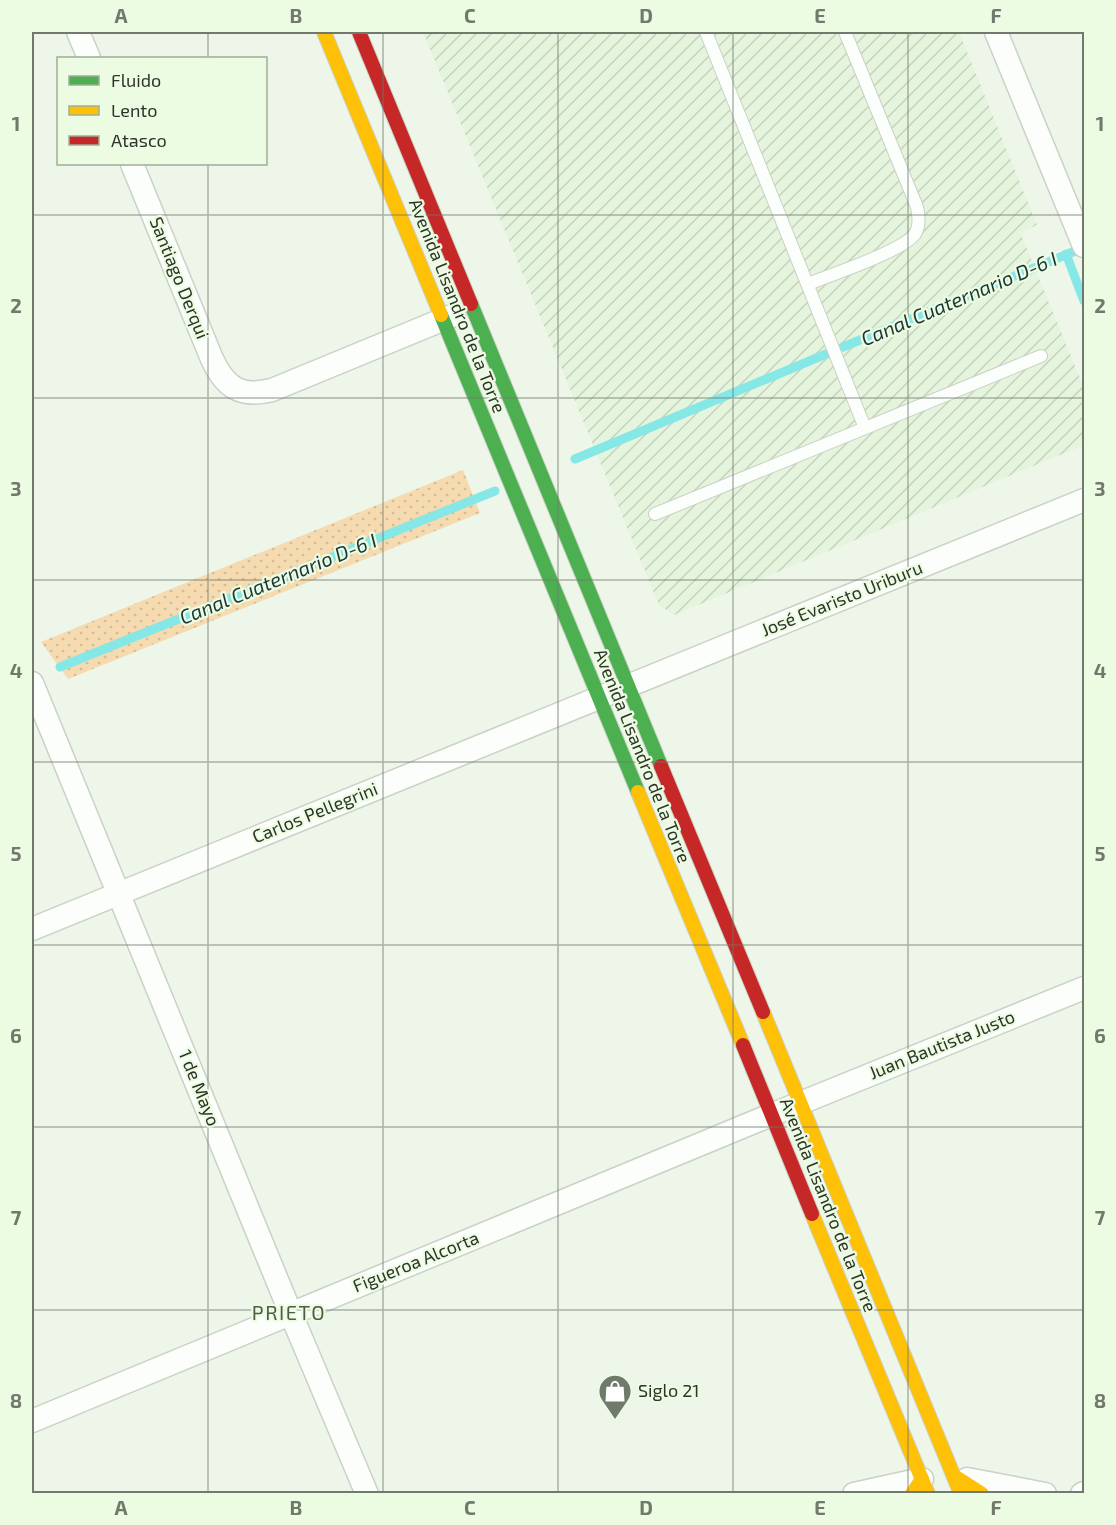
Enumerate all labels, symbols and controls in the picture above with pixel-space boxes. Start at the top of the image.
text: A [114,3,128,27]
text: B [290,3,302,27]
text: C [464,3,476,27]
text: D [639,3,653,27]
text: E [814,3,826,27]
text: F [990,3,1002,27]
legend [57,57,267,165]
text: Fluido [111,69,161,91]
text: Lento [111,99,157,121]
text: 1 [12,111,20,135]
text: 1 [1096,111,1104,135]
text: Atasco [111,129,167,151]
street label: Avenida Lisandro de la Torre [405,195,511,416]
street label: Santiago Derqui [145,213,214,342]
water label: Canal Cuaternario D-6 I [857,246,1060,350]
text: 2 [10,293,22,317]
text: 2 [1094,293,1106,317]
text: 3 [10,476,22,500]
text: 3 [1094,476,1106,500]
water label: Canal Cuaternario D-6 I [175,527,380,629]
street label: José Evaristo Uriburu [758,556,926,641]
street label: Avenida Lisandro de la Torre [590,645,696,866]
text: 4 [10,658,23,682]
text: 4 [1094,658,1107,682]
street label: Carlos Pellegrini [249,777,381,847]
text: 5 [10,841,22,865]
text: 5 [1094,841,1106,865]
street label: Juan Bautista Justo [865,1005,1018,1083]
text: 6 [10,1023,22,1047]
text: 6 [1094,1023,1106,1047]
street label: 1 de Mayo [175,1046,225,1129]
street label: Avenida Lisandro de la Torre [776,1094,882,1315]
text: 7 [11,1205,22,1229]
text: 7 [1095,1205,1106,1229]
street label: Figueroa Alcorta [349,1226,482,1296]
district label: PRIETO [252,1300,326,1324]
shop icon: Siglo 21 [597,1373,633,1420]
place label: Siglo 21 [638,1379,699,1401]
text: 8 [10,1388,22,1412]
text: 8 [1094,1388,1106,1412]
text: A [114,1495,128,1519]
text: B [290,1495,302,1519]
text: C [464,1495,476,1519]
text: D [639,1495,653,1519]
text: E [814,1495,826,1519]
text: F [990,1495,1002,1519]

